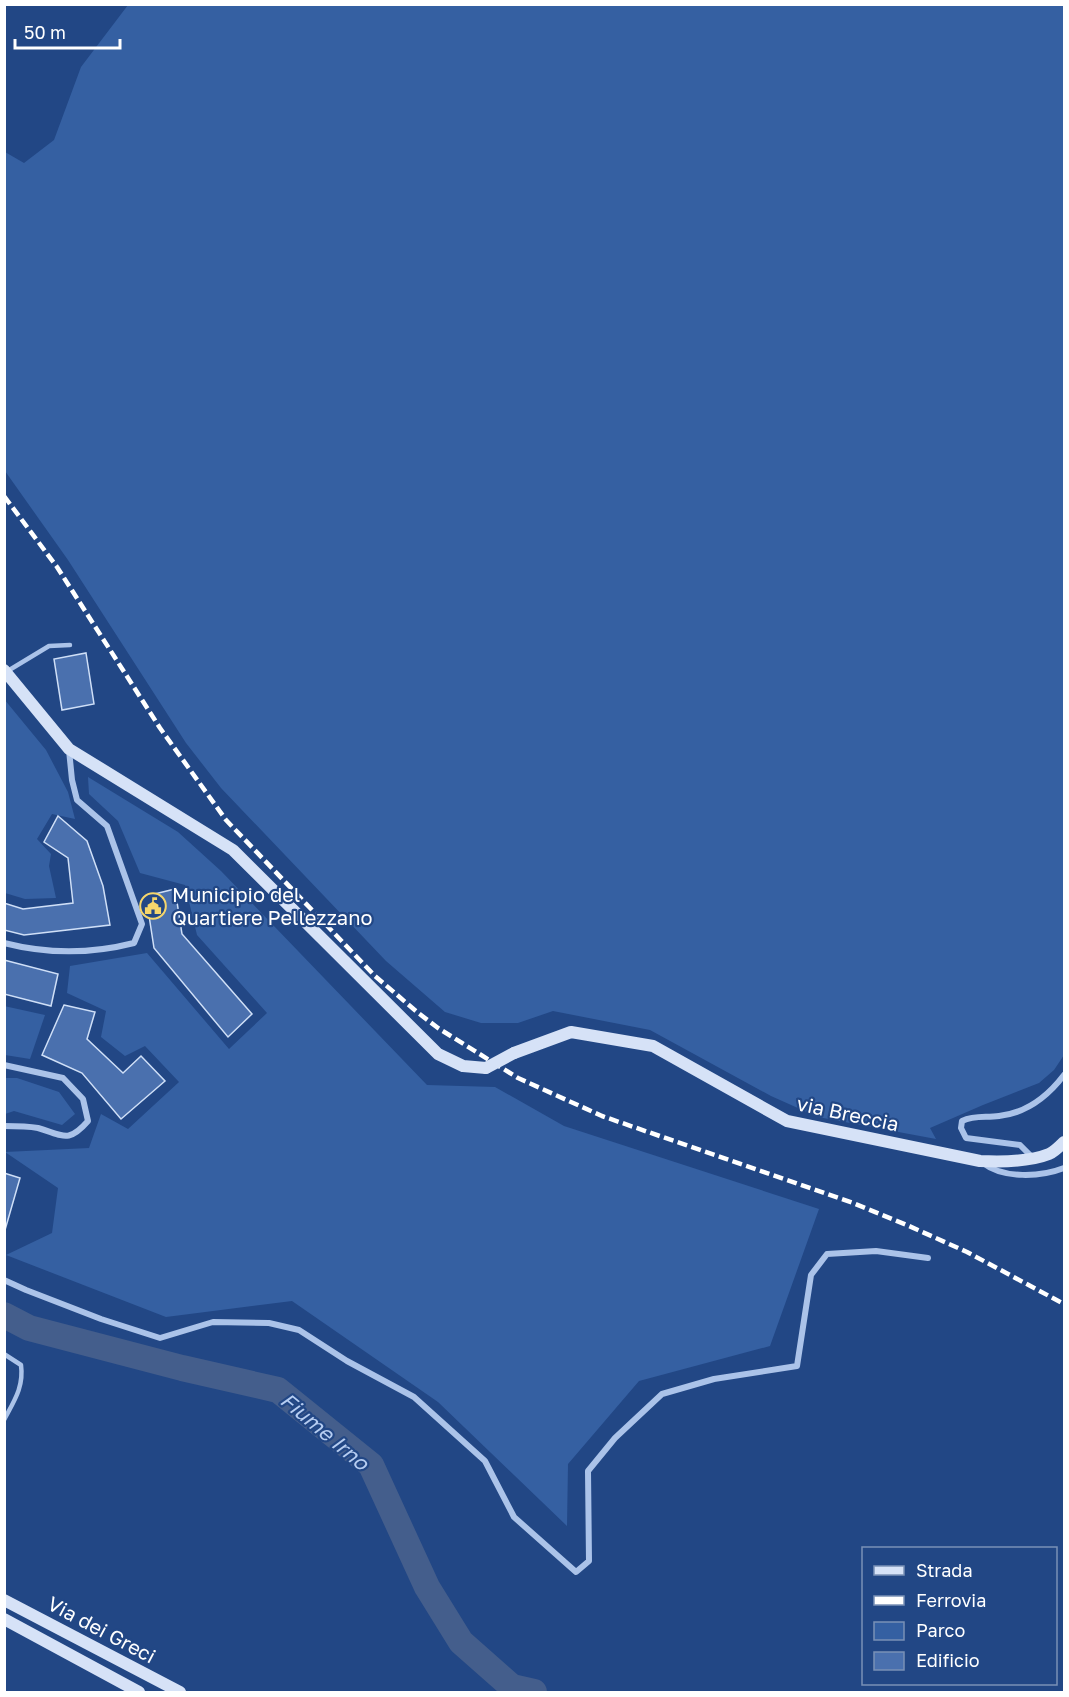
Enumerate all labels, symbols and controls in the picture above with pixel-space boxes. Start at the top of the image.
scale bar [15,12,120,50]
text: 50 m [24,21,66,43]
place label: Municipio del Quartiere Pellezzano [172,882,372,929]
public building icon: Municipio del Quartiere Pellezzano [138,891,168,921]
street label: via Breccia [795,1090,901,1136]
water label: Fiume Irno [276,1387,375,1476]
legend [862,1547,1057,1685]
text: Strada [916,1559,973,1581]
text: Ferrovia [916,1589,986,1611]
street label: Via dei Greci [44,1590,160,1668]
text: Parco [916,1619,965,1641]
text: Edificio [916,1649,980,1671]

